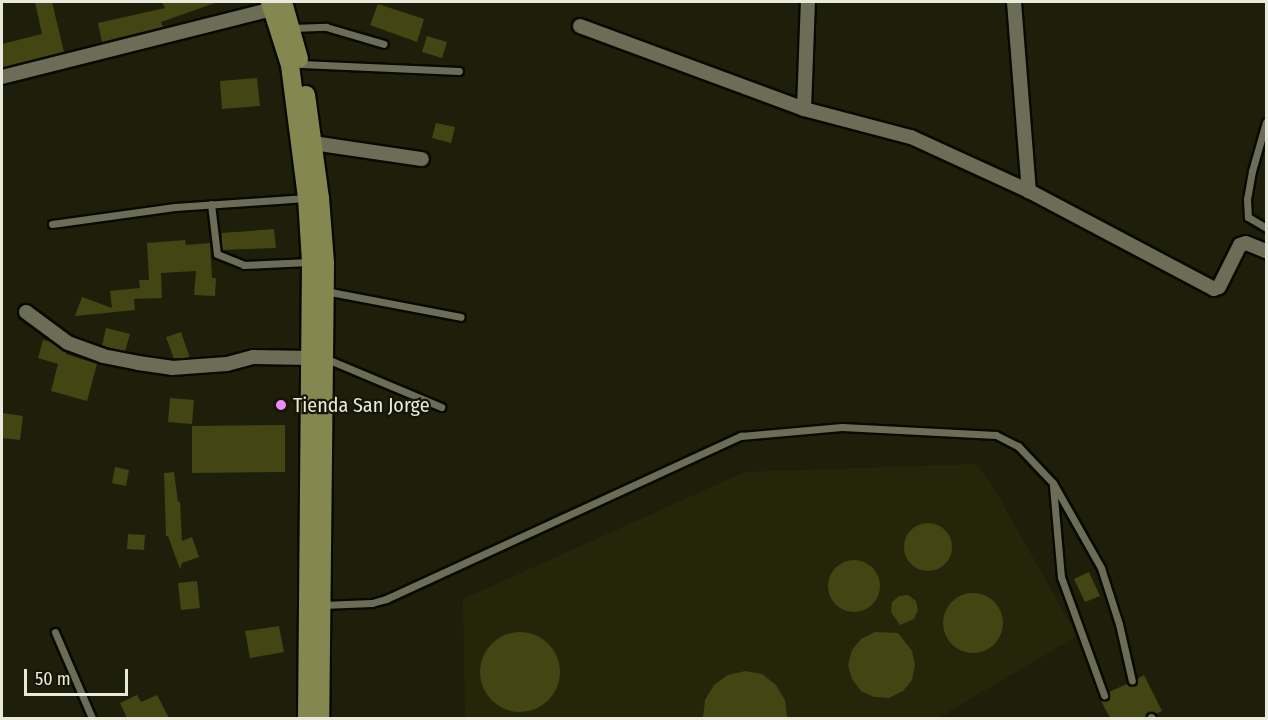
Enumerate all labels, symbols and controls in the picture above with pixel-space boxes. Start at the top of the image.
place label: Tienda San Jorge [293,393,430,417]
marker: Tienda San Jorge [274,398,288,412]
scale bar [27,657,130,695]
text: 50 m [35,668,71,690]

